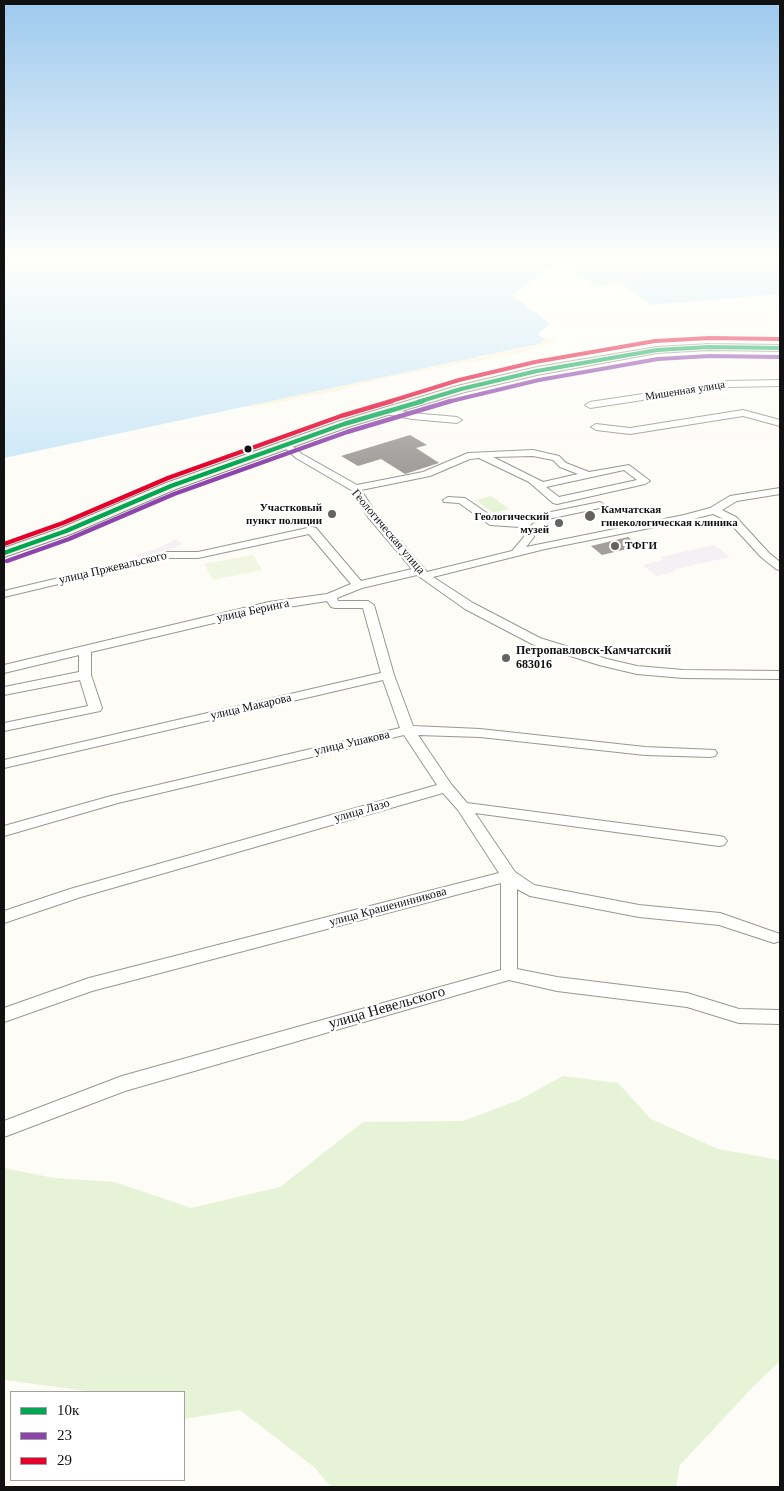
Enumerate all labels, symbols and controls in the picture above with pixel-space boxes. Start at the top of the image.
street label: Мишенная улица [644,378,726,404]
unlabelled marker [243,444,253,454]
street label: Геологическая улица [348,487,428,577]
place label: Участковый пункт полиции [246,501,322,527]
place label: Камчатская гинекологическая клиника [601,503,738,529]
marker: Участковый пункт полиции [326,508,338,520]
marker: Камчатская гинекологическая клиника [583,509,597,523]
place label: Геологический музей [474,510,549,536]
marker: Геологический музей [553,517,565,529]
place label: ТФГИ [625,539,657,553]
marker: ТФГИ [609,540,621,552]
street label: улица Пржевальского [58,549,168,587]
street label: улица Беринга [215,596,291,626]
place label: Петропавловск-Камчатский 683016 [516,644,671,672]
marker: Петропавловск-Камчатский 683016 [500,652,512,664]
street label: улица Макарова [209,691,293,723]
street label: улица Ушакова [313,727,391,759]
street label: улица Лазо [333,796,391,826]
street label: улица Крашенинникова [328,884,448,930]
street label: улица Невельского [327,983,447,1033]
legend [10,1391,185,1481]
text: 10к [57,1402,79,1418]
text: 23 [57,1427,72,1443]
text: 29 [57,1452,72,1468]

